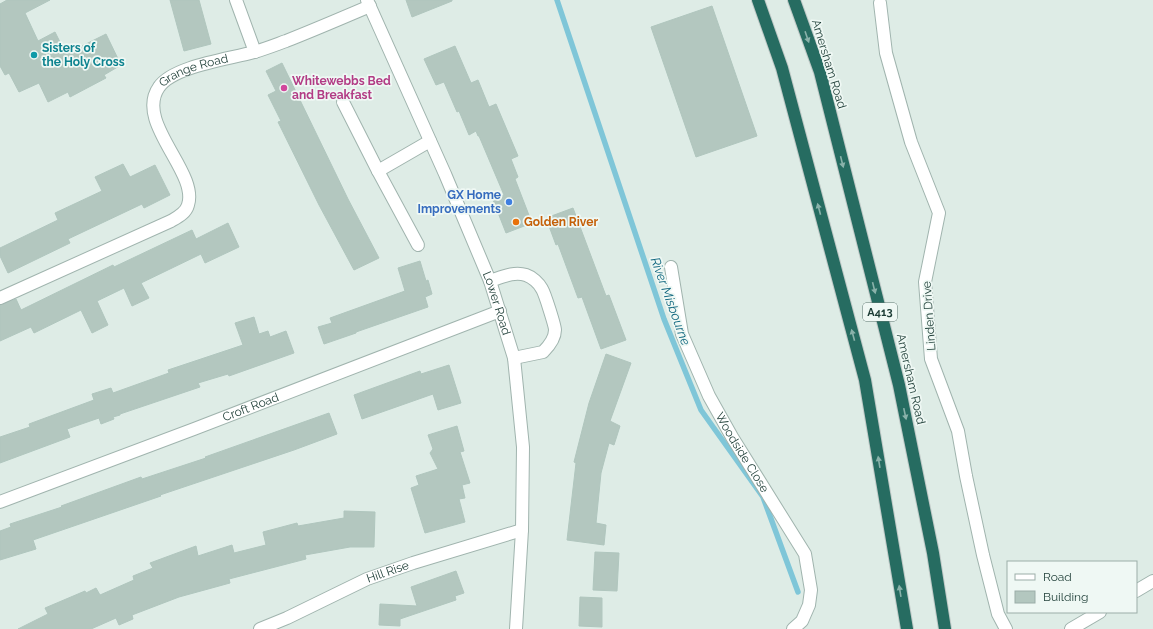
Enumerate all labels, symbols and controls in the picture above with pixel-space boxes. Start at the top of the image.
street label: Amersham Road [809,18,849,110]
one-way arrow [804,31,810,43]
place label: Sisters of the Holy Cross [42,41,125,69]
marker: Sisters of the Holy Cross [29,50,39,60]
street label: Grange Road [156,51,229,90]
place label: Whitewebbs Bed and Breakfast [292,74,391,102]
marker: Whitewebbs Bed and Breakfast [279,83,289,93]
one-way arrow [840,156,846,168]
place label: GX Home Improvements [417,188,501,216]
marker: GX Home Improvements [504,197,514,207]
one-way arrow [816,203,822,216]
place label: Golden River [524,215,598,229]
marker: Golden River [511,217,521,227]
water label: River Misbourne [648,255,693,347]
street label: Lower Road [480,269,513,337]
street label: Linden Drive [920,281,938,351]
one-way arrow [872,282,878,294]
road number: A413 [863,303,897,321]
one-way arrow [850,329,856,341]
street label: Amersham Road [894,332,928,426]
street label: Croft Road [221,390,281,424]
one-way arrow [902,408,908,420]
street label: Woodside Close [713,410,772,495]
one-way arrow [875,456,881,468]
street label: Hill Rise [365,558,411,586]
legend [1007,561,1137,613]
text: Road [1043,570,1072,584]
one-way arrow [897,584,903,597]
text: Building [1043,590,1089,604]

